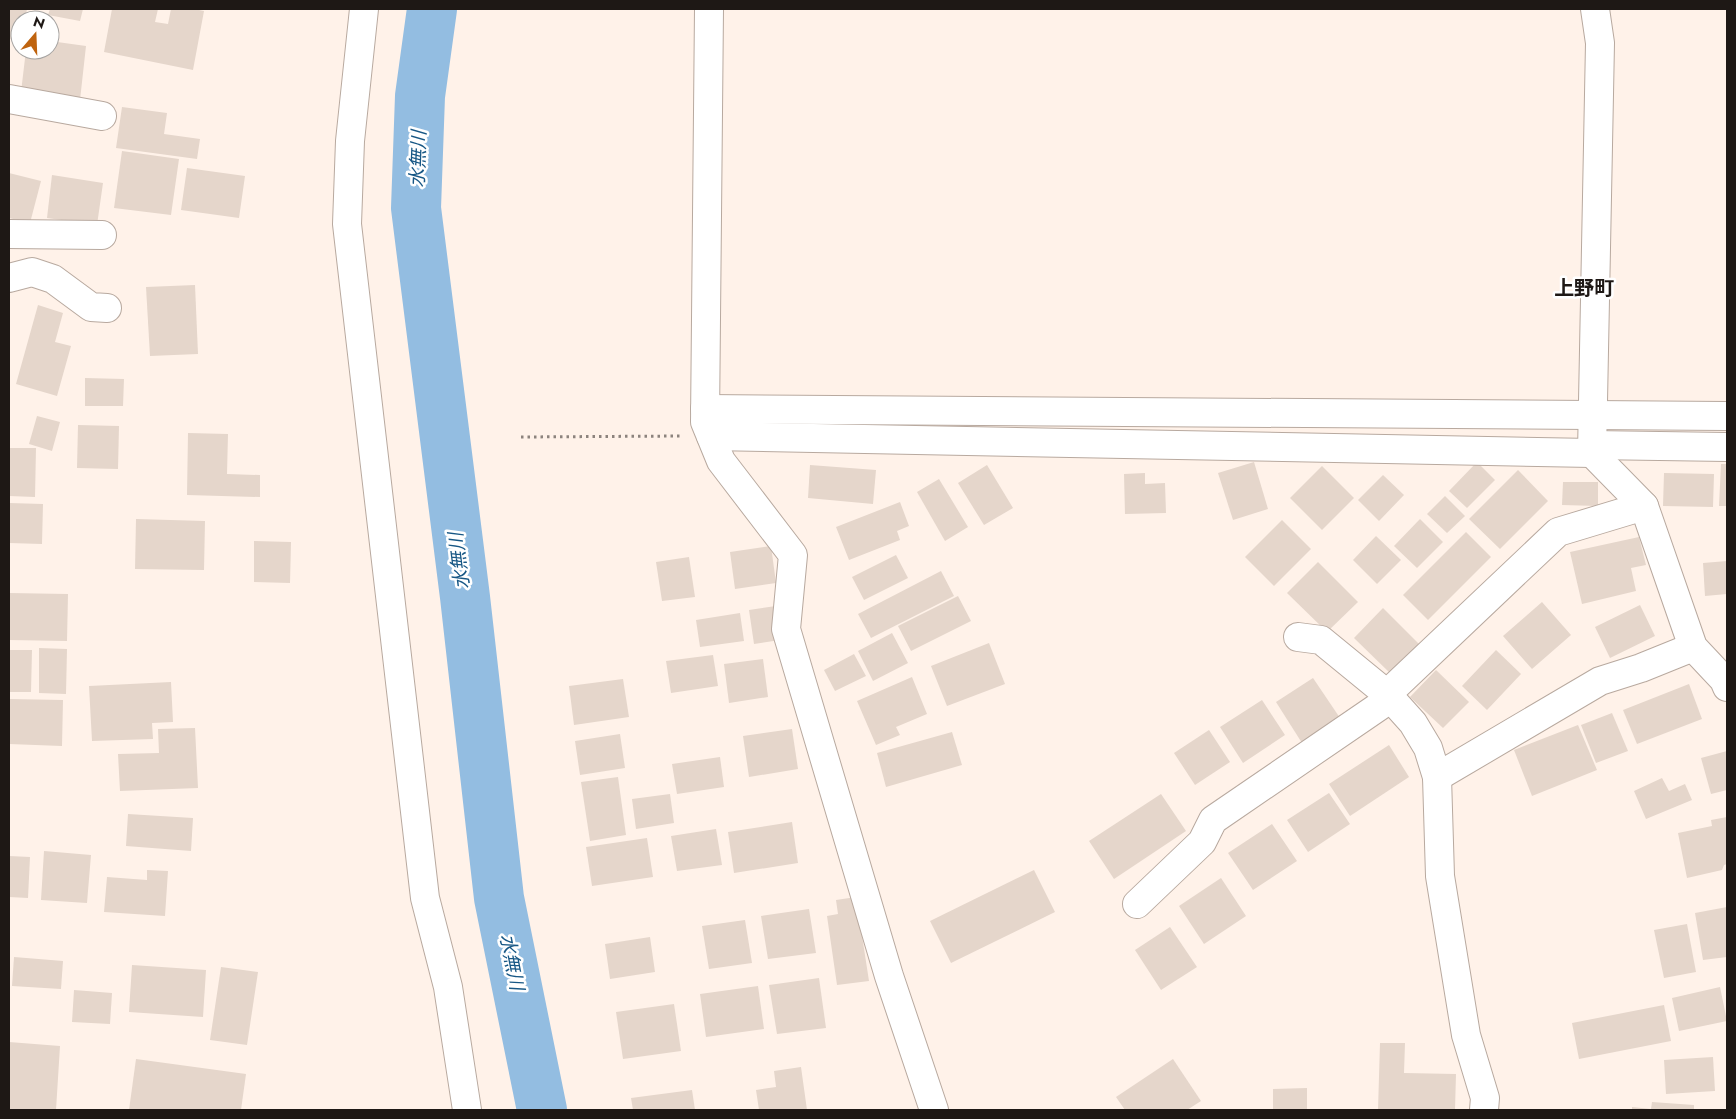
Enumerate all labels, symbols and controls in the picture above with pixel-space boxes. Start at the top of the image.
north arrow [10,10,60,60]
text: N [31,11,48,34]
water label: 水無川 [404,128,433,188]
district label: 上野町 [1554,274,1614,303]
water label: 水無川 [442,529,476,591]
water label: 水無川 [493,931,531,995]

